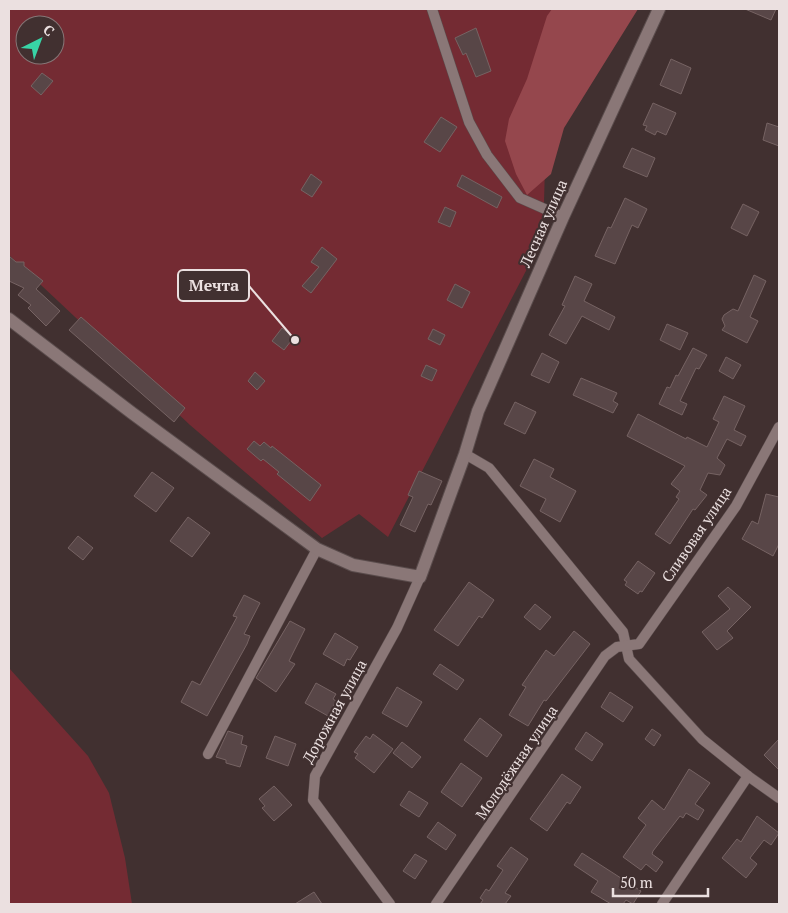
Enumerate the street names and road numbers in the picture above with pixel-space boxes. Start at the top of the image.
street label: Лесная улица [514,176,571,271]
street label: Сливовая улица [657,482,736,586]
street label: Дорожная улица [297,655,371,766]
street label: Молодёжная улица [470,701,562,823]

